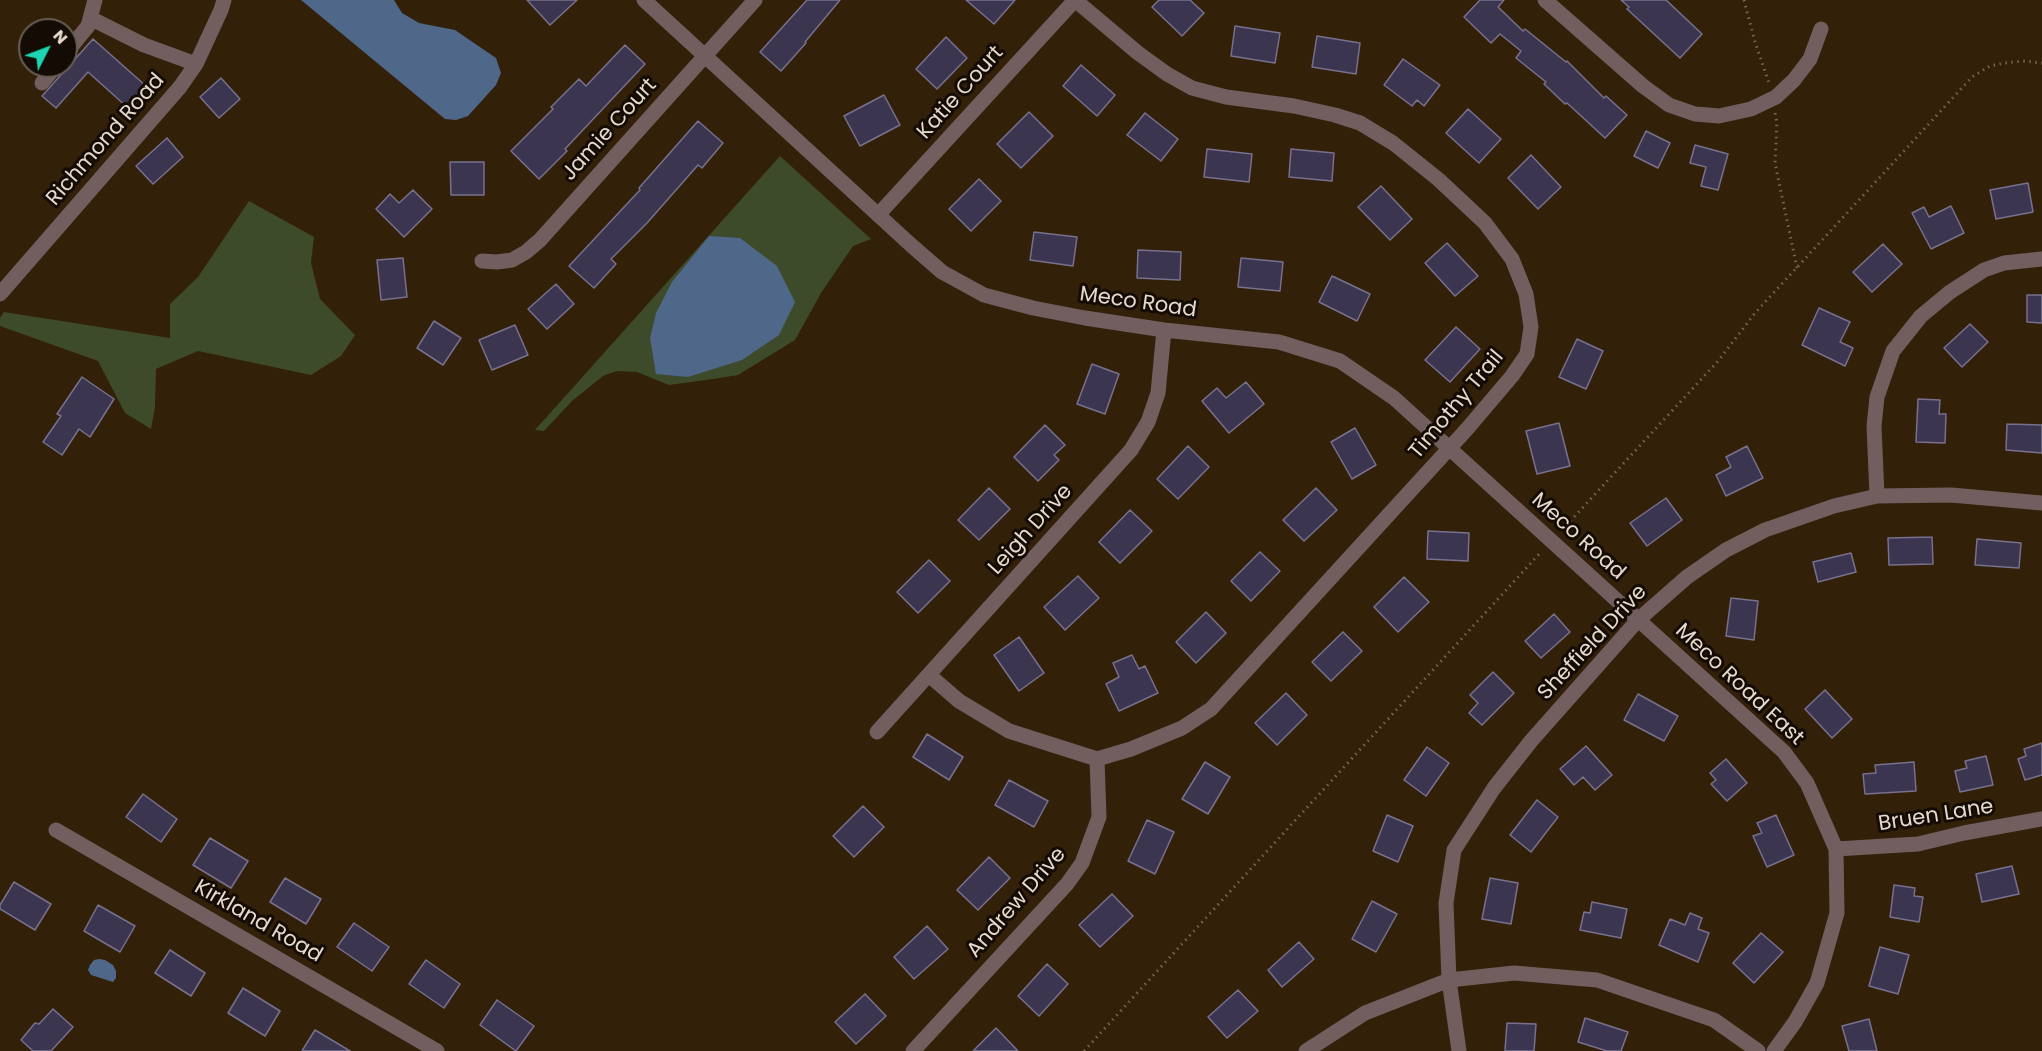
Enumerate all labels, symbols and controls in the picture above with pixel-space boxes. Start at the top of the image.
north arrow [18,18,78,78]
text: N [48,25,73,49]
street label: Katie Court [913,41,1009,145]
street label: Richmond Road [42,69,170,211]
street label: Jamie Court [557,74,663,186]
street label: Meco Road [1078,282,1198,324]
street label: Timothy Trail [1404,346,1510,464]
street label: Leigh Drive [984,480,1078,580]
street label: Meco Road [1526,488,1630,586]
street label: Sheffield Drive [1533,580,1653,706]
street label: Meco Road East [1669,619,1809,751]
street label: Bruen Lane [1877,794,1995,838]
street label: Andrew Drive [962,843,1072,963]
street label: Kirkland Road [190,875,326,969]

